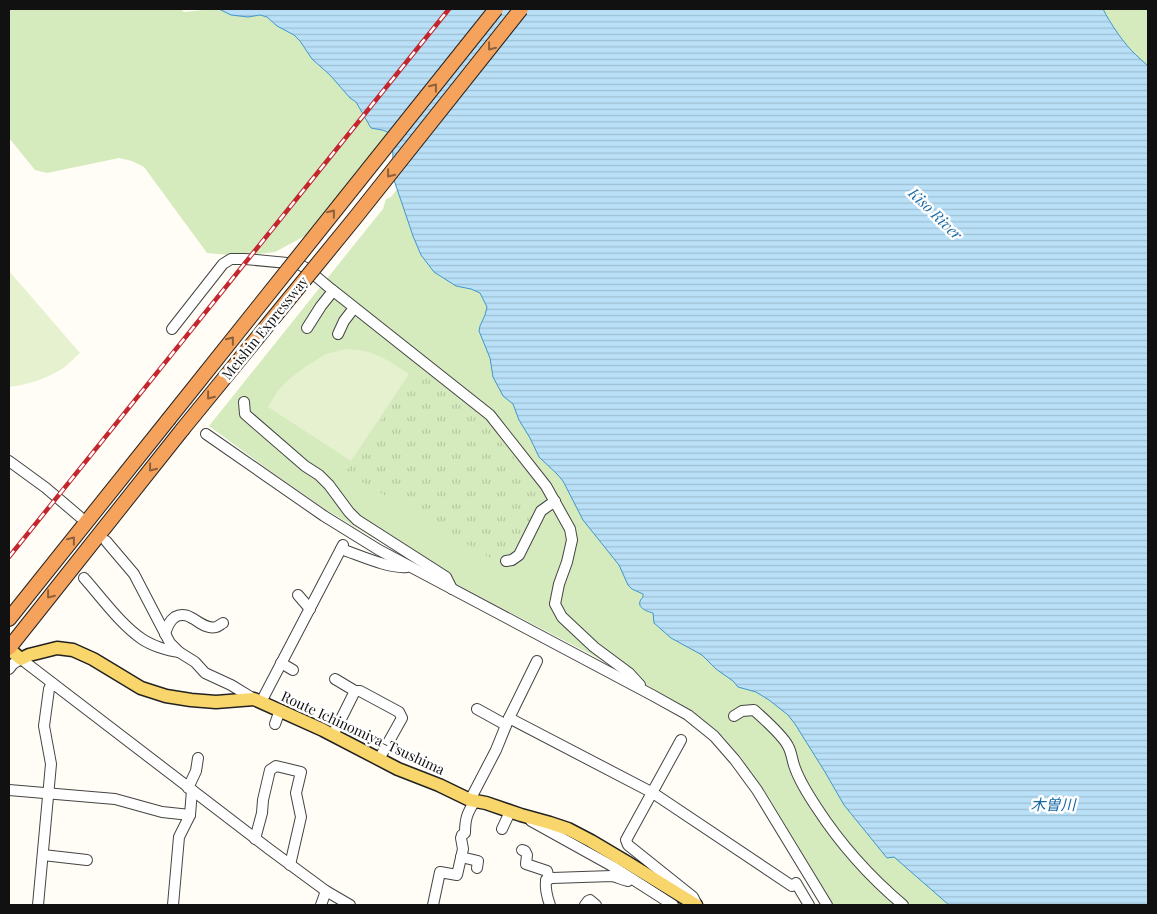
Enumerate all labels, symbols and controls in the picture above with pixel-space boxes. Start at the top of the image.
one-way arrow [488,41,496,50]
one-way arrow [428,83,437,93]
one-way arrow [387,168,395,177]
water label: Kiso River [904,182,967,244]
one-way arrow [327,210,336,219]
street label: Meishin Expressway [217,272,312,383]
one-way arrow [225,337,234,346]
one-way arrow [207,390,216,399]
one-way arrow [149,462,157,471]
one-way arrow [66,536,75,545]
one-way arrow [48,589,56,598]
street label: Route Ichinomiya-Tsushima [278,686,448,779]
water label: 木曽川 [1030,794,1077,814]

